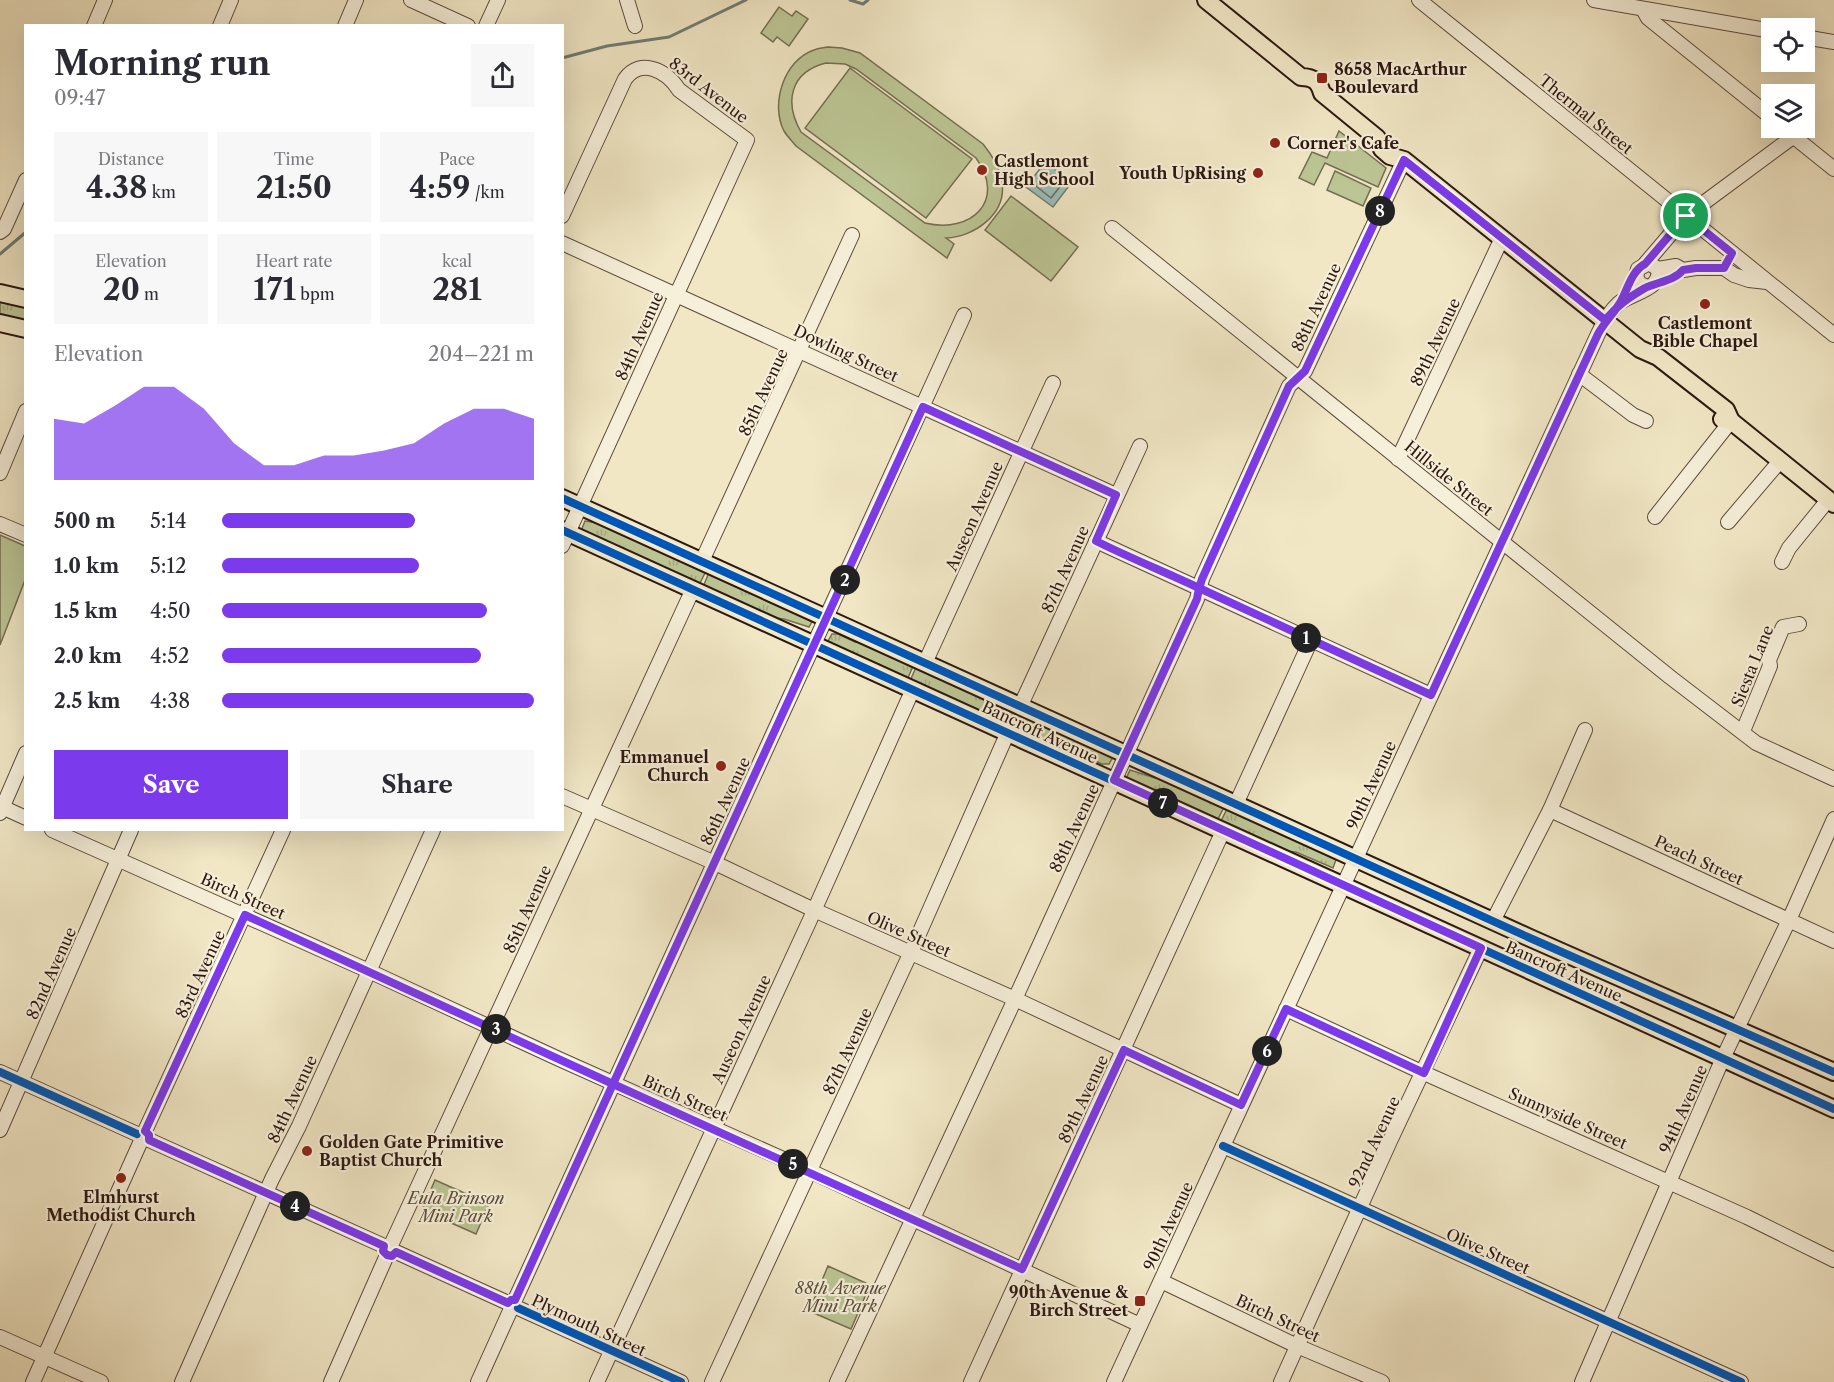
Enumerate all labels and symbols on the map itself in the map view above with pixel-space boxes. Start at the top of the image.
street label: 83rd Avenue [665,53,753,127]
place label: 8658 MacArthur Boulevard [1334,59,1467,97]
street label: Thermal Street [1535,70,1637,158]
marker: 8658 MacArthur Boulevard [1315,71,1329,85]
place label: Corner's Cafe [1287,133,1400,153]
marker: Corner's Cafe [1268,136,1282,150]
place label: Castlemont High School [994,151,1095,189]
marker: Castlemont High School [975,163,989,177]
place label: Youth UpRising [1118,163,1247,183]
marker: Youth UpRising [1251,166,1265,180]
pin [1660,190,1711,241]
pin: 8 [1365,196,1395,226]
street label: 88th Avenue [1287,260,1345,354]
street label: 84th Avenue [611,289,667,383]
street label: 89th Avenue [1406,295,1464,389]
marker: Castlemont Bible Chapel [1698,297,1712,311]
place label: Castlemont Bible Chapel [1652,313,1758,351]
street label: Dowling Street [790,320,902,386]
street label: 85th Avenue [734,345,792,439]
street label: Hillside Street [1401,436,1498,520]
street label: Auseon Avenue [941,458,1007,575]
street label: 87th Avenue [1037,522,1093,616]
pin: 2 [830,565,860,595]
street label: Siesta Lane [1727,622,1777,710]
pin: 1 [1291,623,1321,653]
street label: Bancroft Avenue [979,696,1101,768]
street label: 90th Avenue [1342,737,1400,833]
place label: Emmanuel Church [620,747,709,785]
street label: 86th Avenue [696,754,754,848]
marker: Emmanuel Church [714,759,728,773]
street label: 88th Avenue [1045,781,1103,875]
pin: 7 [1148,788,1178,818]
street label: Peach Street [1651,831,1747,889]
street label: 85th Avenue [499,862,555,956]
street label: Birch Street [198,868,289,924]
street label: Olive Street [864,907,954,961]
street label: 82nd Avenue [22,924,80,1022]
street label: 83rd Avenue [171,927,229,1021]
street label: Bancroft Avenue [1502,936,1626,1006]
street label: Auseon Avenue [707,971,775,1087]
street label: 87th Avenue [818,1004,876,1098]
pin: 3 [481,1014,511,1044]
pin: 6 [1252,1036,1282,1066]
street label: 84th Avenue [263,1052,321,1146]
street label: 89th Avenue [1054,1052,1112,1146]
street label: 94th Avenue [1655,1062,1711,1156]
street label: Birch Street [640,1070,731,1126]
street label: Sunnyside Street [1506,1083,1631,1153]
street label: 92nd Avenue [1344,1093,1404,1191]
place label: Golden Gate Primitive Baptist Church [319,1132,504,1170]
marker: Golden Gate Primitive Baptist Church [300,1144,314,1158]
pin: 5 [778,1149,808,1179]
marker: Elmhurst Methodist Church [114,1171,128,1185]
street label: 90th Avenue [1139,1178,1197,1274]
place label: Elmhurst Methodist Church [46,1187,196,1225]
park label: Eula Brinson Mini Park [406,1188,504,1226]
pin: 4 [280,1191,310,1221]
street label: Olive Street [1443,1224,1533,1278]
park label: 88th Avenue Mini Park [794,1278,887,1316]
place label: 90th Avenue & Birch Street [1009,1282,1129,1320]
street label: Plymouth Street [529,1290,650,1360]
street label: Birch Street [1233,1290,1324,1346]
marker: 90th Avenue & Birch Street [1133,1294,1147,1308]

